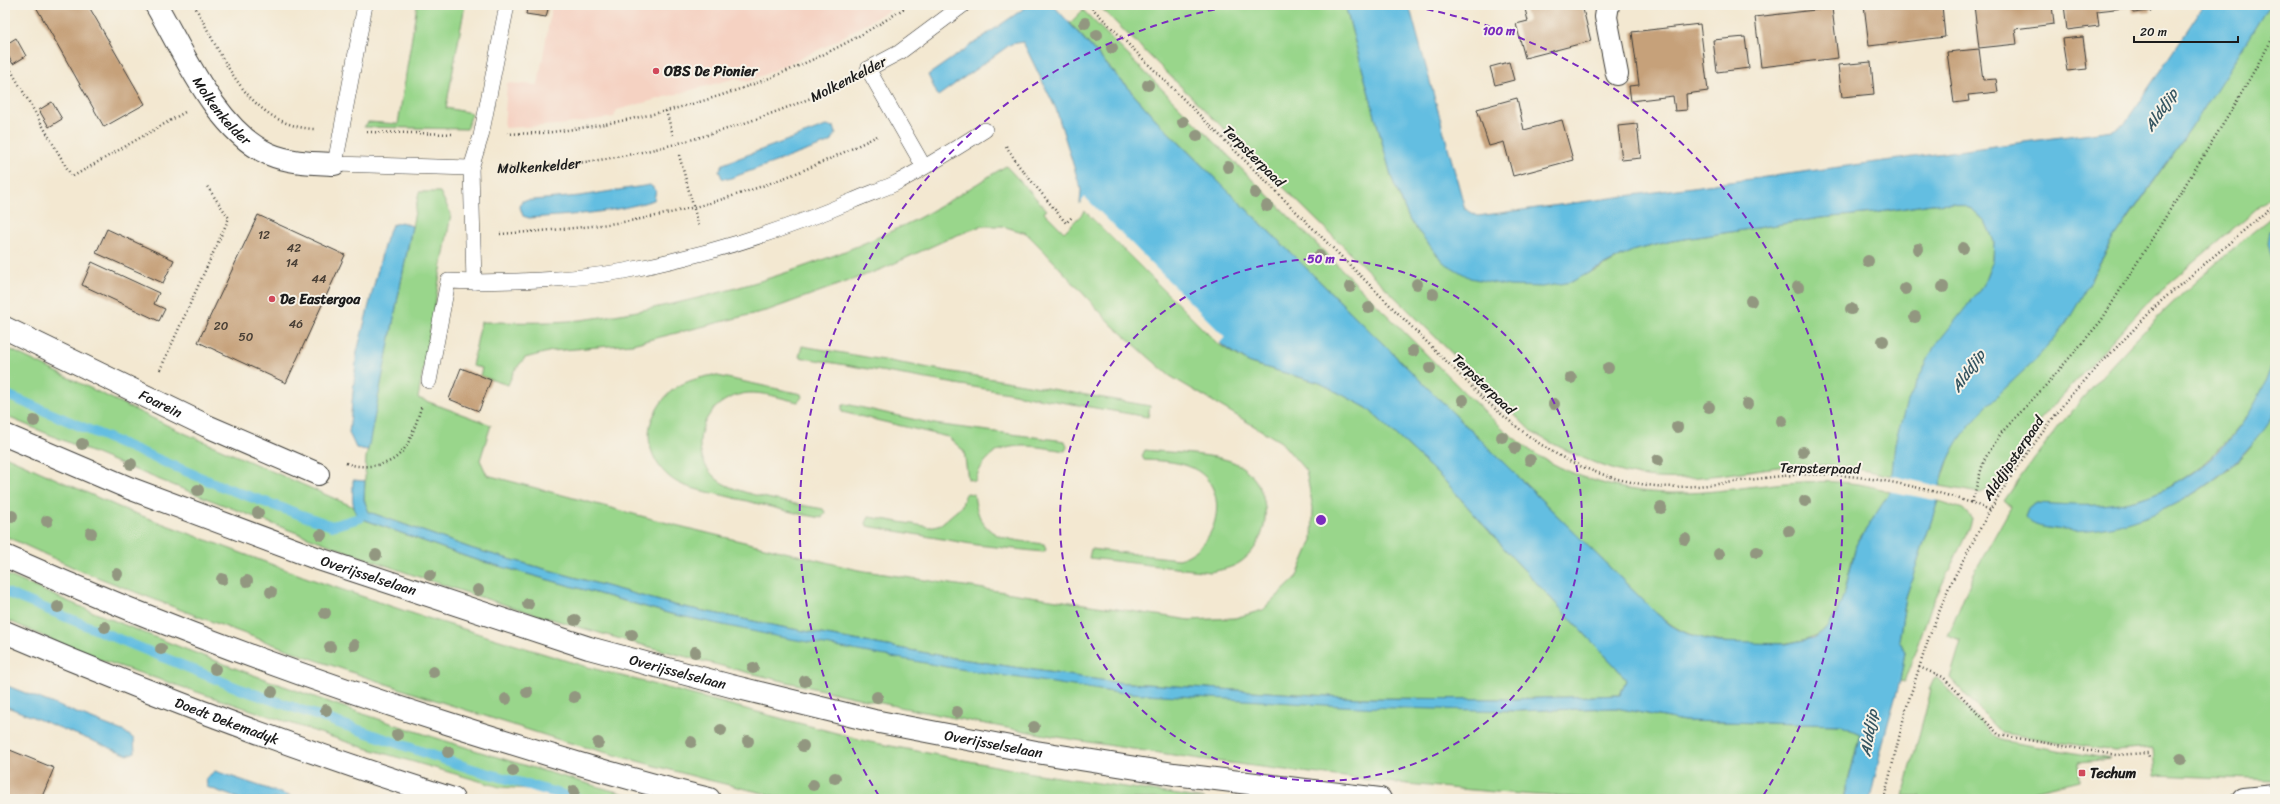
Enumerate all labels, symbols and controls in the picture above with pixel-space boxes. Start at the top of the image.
scale bar [2134,18,2238,44]
text: 100 m [1483,20,1516,42]
text: 20 m [2140,21,2167,43]
street label: Molkenkelder [805,49,892,109]
place label: OBS De Pionier [663,59,758,84]
marker: OBS De Pionier [651,66,661,76]
street label: Molkenkelder [186,71,258,153]
water label: Alddjip [2137,82,2185,138]
street label: Terpsterpaad [1216,119,1292,195]
street label: Molkenkelder [497,151,583,181]
house number: 12 [258,224,270,246]
house number: 42 [287,237,301,259]
text: 50 m [1307,248,1335,270]
house number: 14 [286,252,299,274]
house number: 44 [311,268,327,290]
place label: De Eastergoa [280,287,361,312]
marker: De Eastergoa [267,294,277,304]
house number: 46 [289,313,303,335]
house number: 20 [214,315,229,337]
house number: 50 [239,326,254,348]
water label: Alddjip [1943,343,1993,398]
street label: Terpsterpaad [1446,347,1522,422]
street label: Foarein [134,383,187,425]
street label: Alddjipsterpaad [1975,410,2052,506]
street label: Terpsterpaad [1780,455,1862,482]
centre of rings [1314,513,1328,527]
street label: Overijsselselaan [317,548,420,603]
street label: Overijsselselaan [626,647,729,697]
street label: Doedt Dekemadyk [171,690,283,752]
water label: Alddjip [1852,707,1886,759]
street label: Overijsselselaan [942,723,1045,766]
place label: Techum [2090,761,2137,786]
marker: Techum [2077,768,2087,778]

